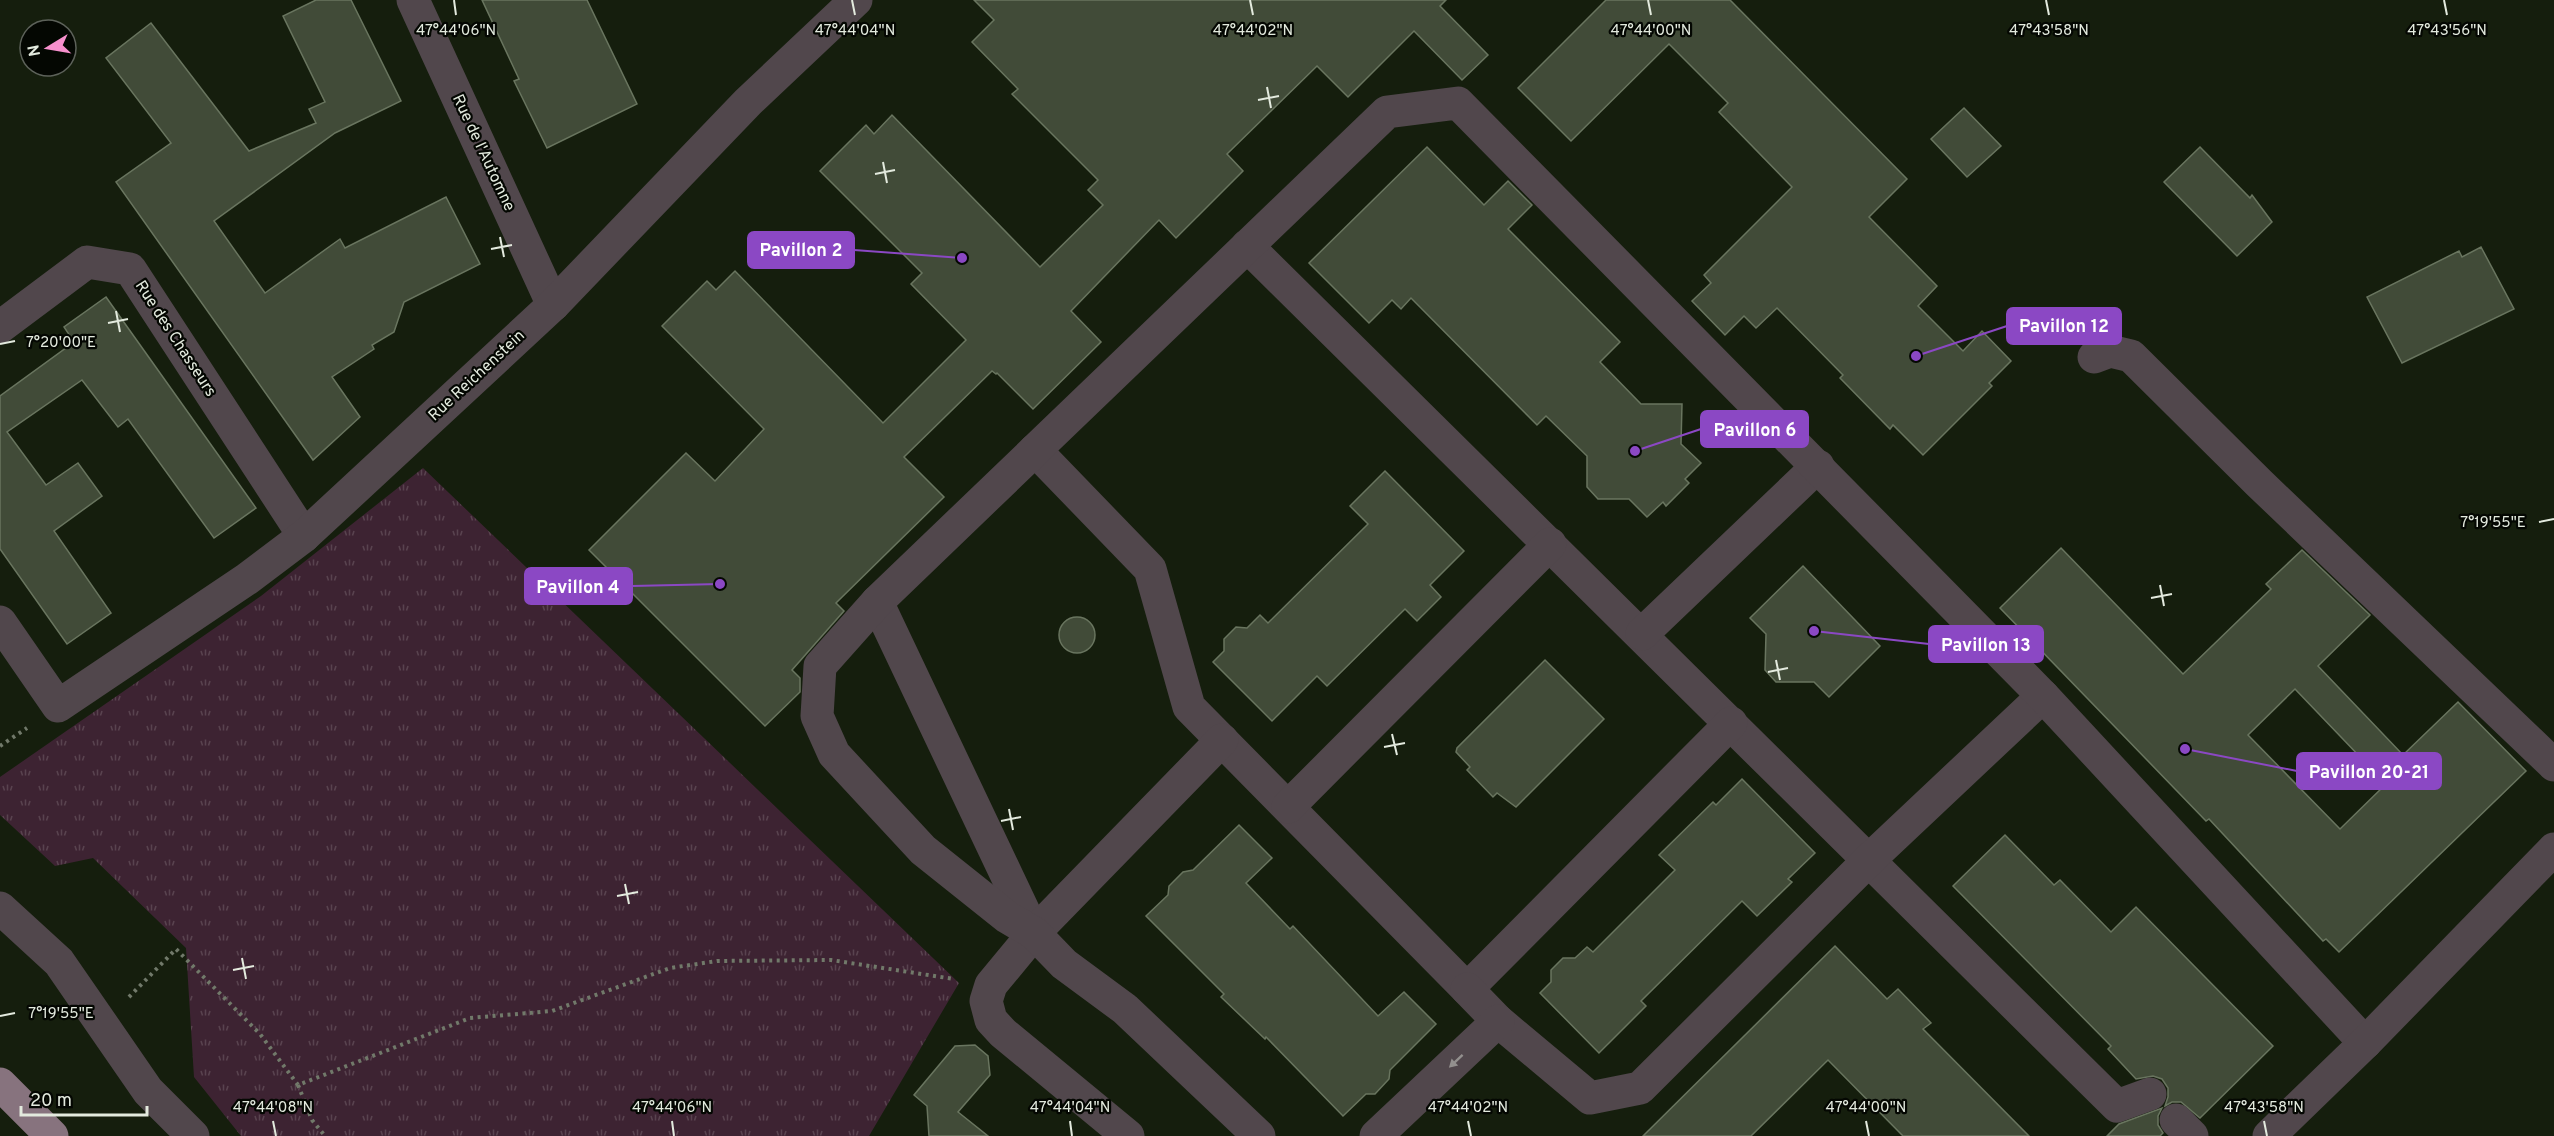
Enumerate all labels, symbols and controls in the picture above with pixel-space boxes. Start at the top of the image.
north arrow [18,18,78,78]
text: 47°44'06"N [416,22,496,41]
text: 47°44'04"N [815,22,895,41]
text: 47°44'02"N [1213,22,1293,41]
text: 47°44'00"N [1611,22,1691,41]
text: 47°43'58"N [2009,22,2089,41]
text: 47°43'56"N [2407,22,2487,41]
text: N [24,43,46,58]
street label: Rue de l'Automne [447,91,519,215]
callout: Pavillon 2 [748,232,854,268]
text: Pavillon 2 [760,240,842,263]
street label: Rue des Chasseurs [130,277,220,401]
callout: Pavillon 12 [2007,308,2121,344]
text: Pavillon 12 [2019,316,2109,339]
street label: Rue Reichenstein [425,326,529,426]
text: 7°20'00"E [26,334,96,353]
callout: Pavillon 6 [1701,411,1808,447]
text: Pavillon 6 [1714,420,1796,443]
text: 7°19'55"E [2460,514,2526,533]
callout: Pavillon 4 [525,568,632,604]
text: Pavillon 4 [536,577,620,600]
callout: Pavillon 13 [1929,626,2043,662]
text: Pavillon 13 [1941,635,2031,658]
callout: Pavillon 20-21 [2297,753,2441,789]
text: Pavillon 20-21 [2309,762,2429,785]
text: 7°19'55"E [28,1005,94,1024]
one-way arrow [1448,1054,1463,1068]
scale bar [21,1079,147,1117]
text: 20 m [30,1090,72,1113]
text: 47°44'08"N [233,1099,313,1118]
text: 47°44'06"N [632,1099,712,1118]
text: 47°44'04"N [1030,1099,1110,1118]
text: 47°44'02"N [1428,1099,1508,1118]
text: 47°44'00"N [1826,1099,1906,1118]
text: 47°43'58"N [2224,1099,2304,1118]

